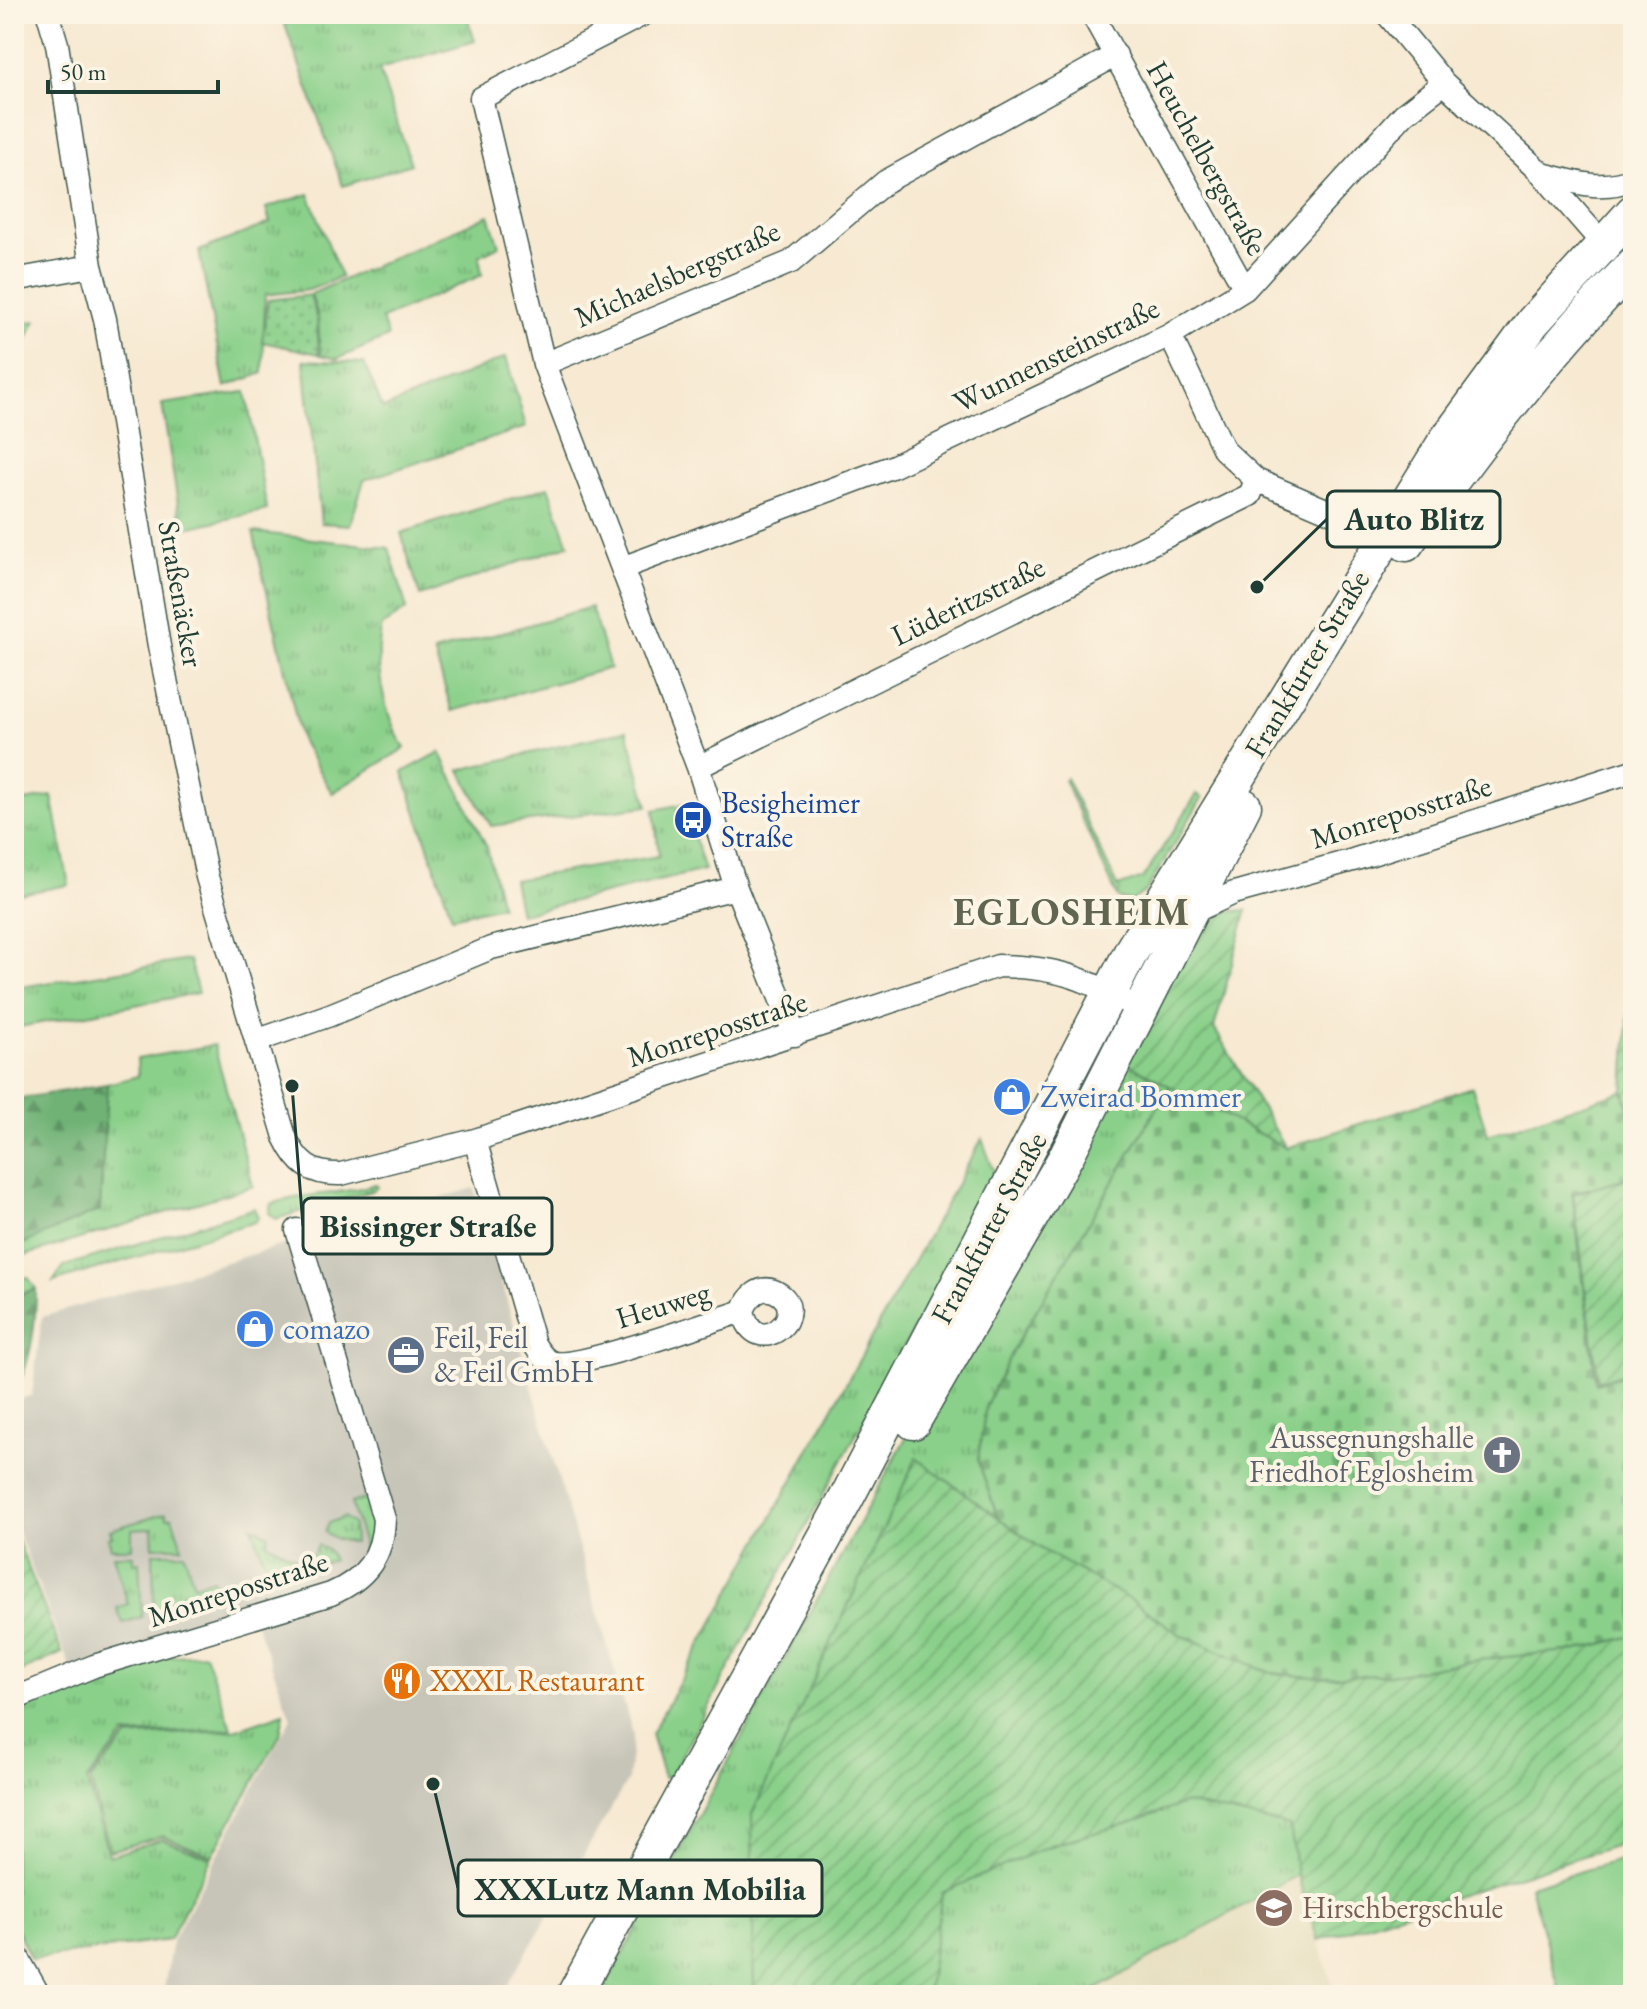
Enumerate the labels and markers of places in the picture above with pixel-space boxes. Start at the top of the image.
callout: Auto Blitz [1327,491,1500,547]
place label: Besigheimer Straße [721,783,860,856]
bus stop icon: Besigheimer Straße [672,799,714,841]
shop icon: Zweirad Bommer [991,1076,1033,1118]
place label: Zweirad Bommer [1040,1077,1241,1116]
callout: Bissinger Straße [303,1198,552,1254]
shop icon: comazo [234,1308,276,1350]
place label: comazo [283,1309,370,1348]
place label: Feil, Feil & Feil GmbH [434,1318,594,1391]
office icon: Feil, Feil & Feil GmbH [385,1334,427,1376]
place label: Aussegnungshalle Friedhof Eglosheim [1249,1418,1474,1491]
church icon: Aussegnungshalle Friedhof Eglosheim [1481,1434,1523,1476]
restaurant icon: XXXL Restaurant [381,1660,423,1702]
place label: XXXL Restaurant [429,1661,645,1700]
callout: XXXLutz Mann Mobilia [458,1860,822,1916]
school or university icon: Hirschbergschule [1253,1887,1295,1929]
place label: Hirschbergschule [1302,1888,1503,1927]

